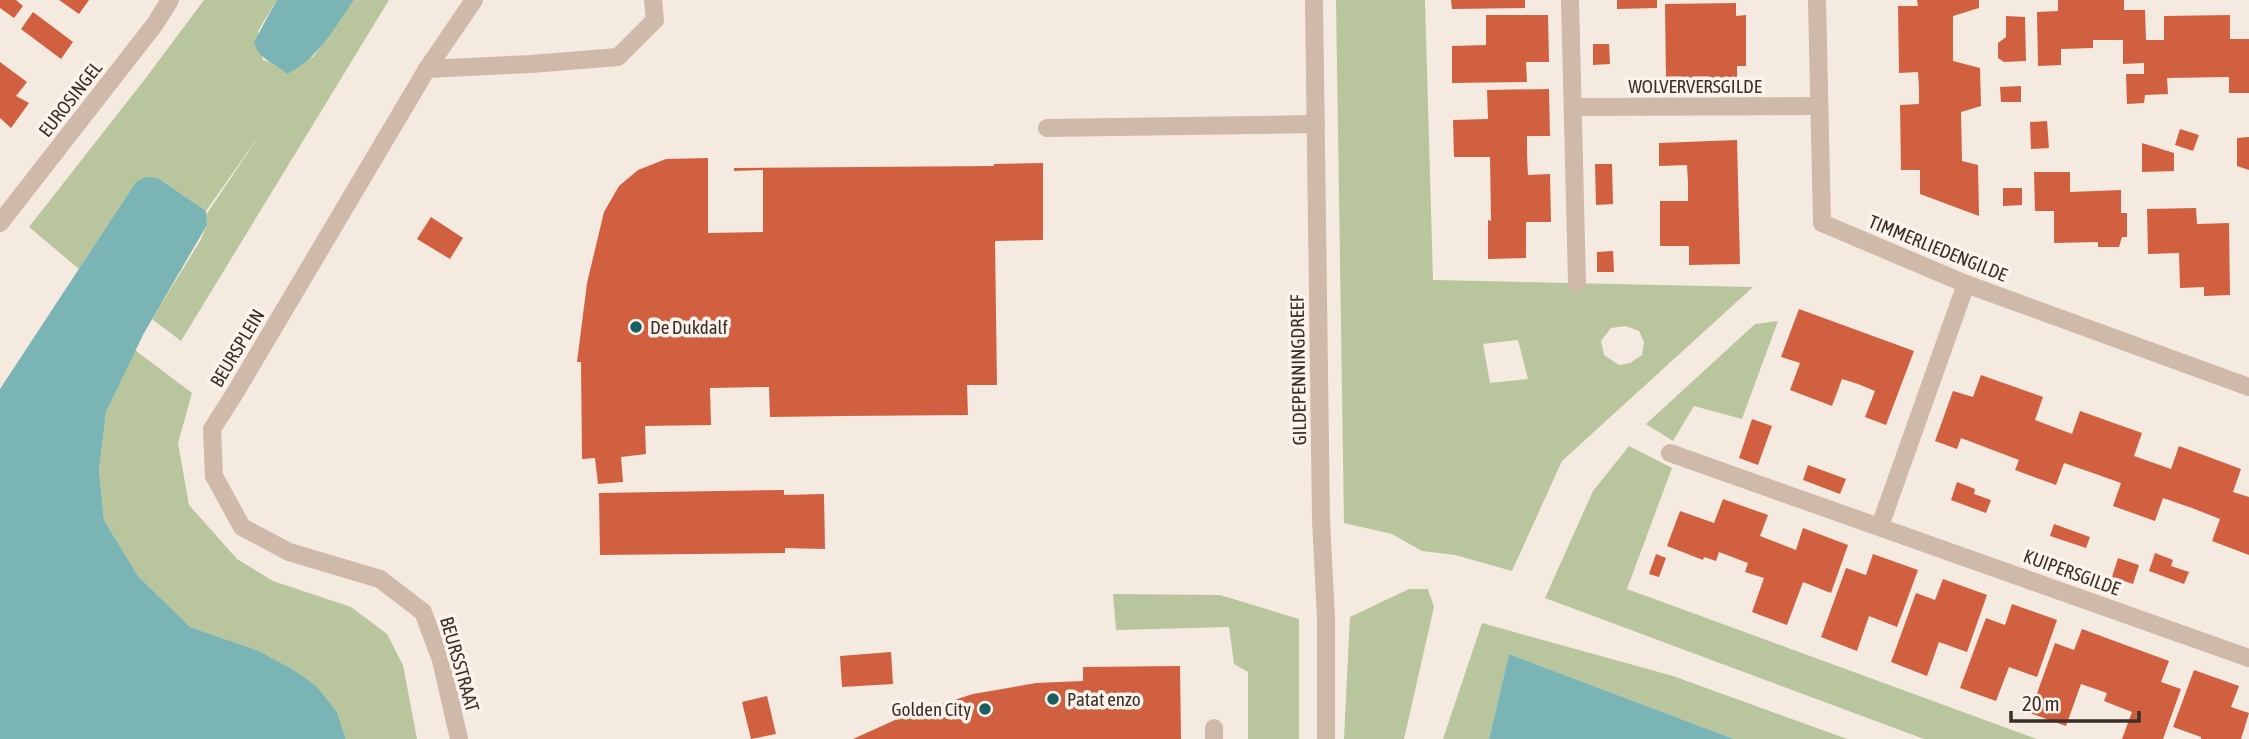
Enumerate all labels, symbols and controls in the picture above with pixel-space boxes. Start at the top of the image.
street label: EUROSINGEL [34,57,107,141]
street label: WOLVERVERSGILDE [1628,75,1762,97]
street label: TIMMERLIEDENGILDE [1866,210,2010,286]
street label: GILDEPENNINGDREEF [1286,294,1310,446]
street label: BEURSPLEIN [205,305,269,391]
place label: De Dukdalf [650,316,728,338]
marker: De Dukdalf [628,319,644,335]
street label: KUIPERSGILDE [2021,544,2123,600]
street label: BEURSSTRAAT [436,614,484,715]
scale bar [2011,680,2139,724]
place label: Patat enzo [1067,688,1141,710]
marker: Patat enzo [1045,691,1061,707]
text: 20 m [2022,691,2060,715]
place label: Golden City [891,698,971,720]
marker: Golden City [977,701,993,717]

